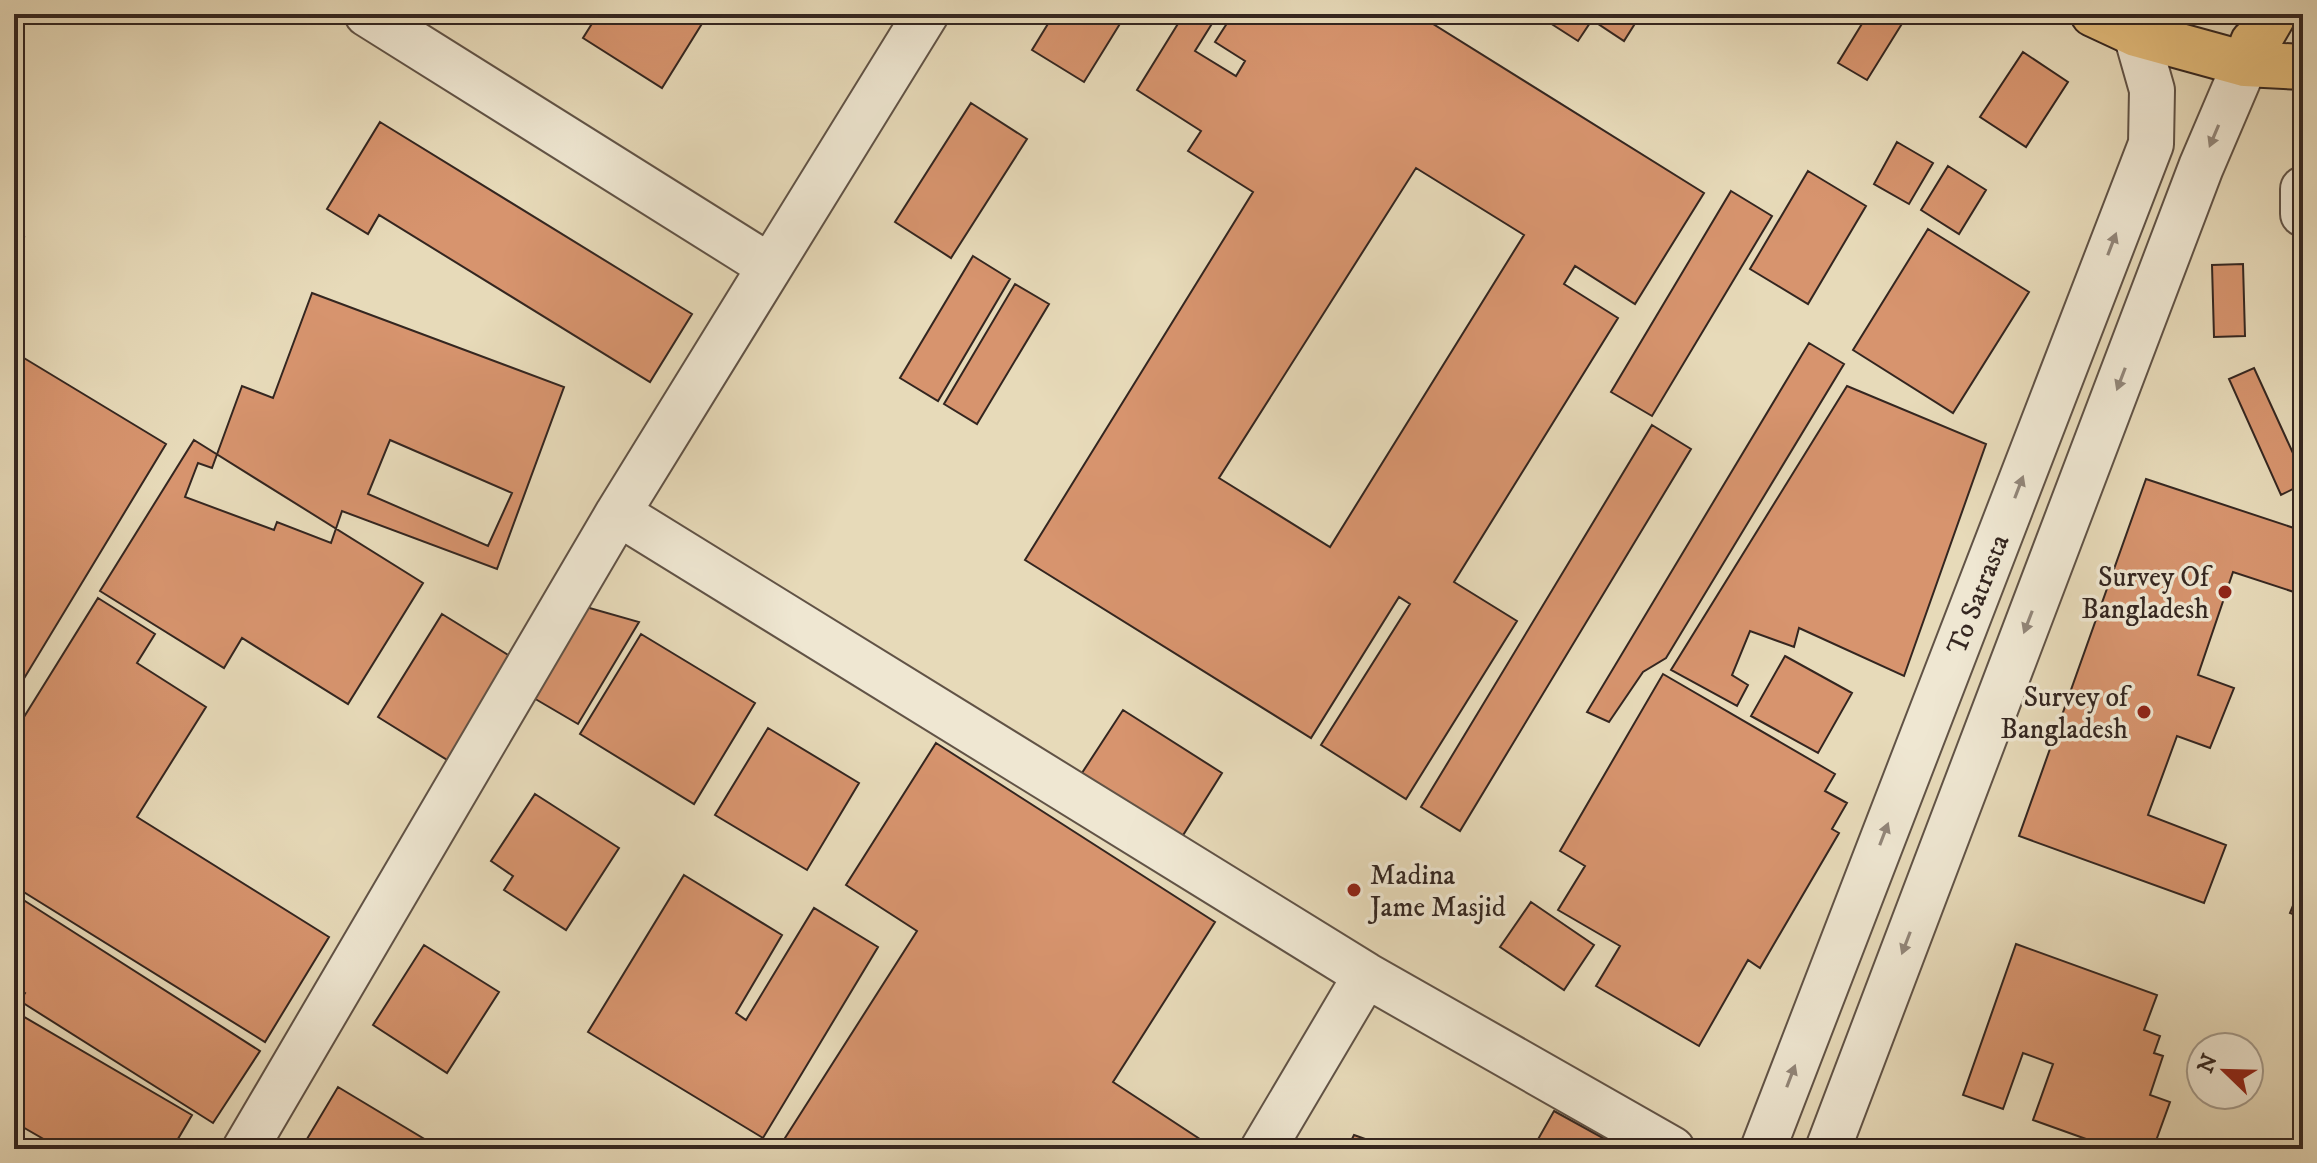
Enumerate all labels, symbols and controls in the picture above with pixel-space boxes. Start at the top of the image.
one-way arrow [2208,124,2221,148]
one-way arrow [2106,232,2119,256]
one-way arrow [2114,367,2127,391]
one-way arrow [2013,475,2026,499]
street label: To Satrasta [1939,529,2017,660]
place label: Survey Of Bangladesh [2081,560,2213,627]
marker: Survey Of Bangladesh [2216,583,2234,601]
one-way arrow [2021,610,2034,634]
place label: Survey of Bangladesh [2000,680,2132,747]
marker: Survey of Bangladesh [2135,703,2153,721]
one-way arrow [1878,822,1891,846]
place label: Madina Jame Masjid [1367,858,1506,925]
marker: Madina Jame Masjid [1345,881,1363,899]
one-way arrow [1899,931,1912,955]
north arrow [2185,1031,2265,1111]
text: N [2192,1050,2224,1077]
one-way arrow [1785,1064,1798,1088]

